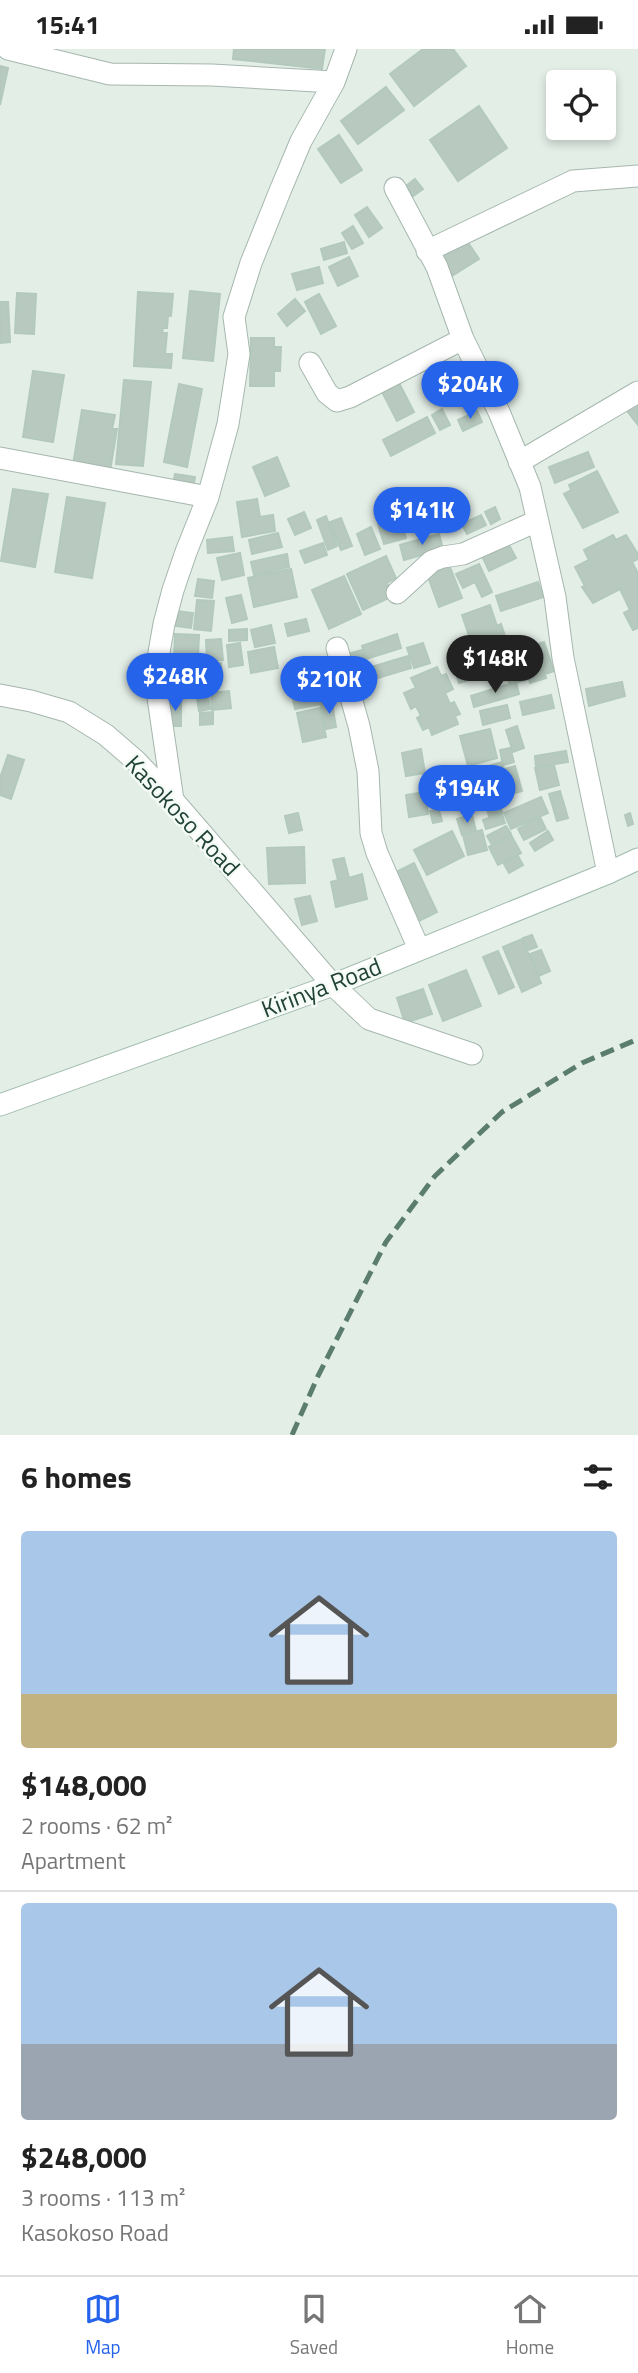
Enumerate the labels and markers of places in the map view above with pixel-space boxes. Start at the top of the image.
pin: $204K [421,361,519,421]
pin: $141K [373,487,471,547]
pin: $148K [446,635,544,695]
pin: $248K [126,653,224,713]
pin: $210K [280,657,378,716]
pin: $194K [418,765,516,825]

